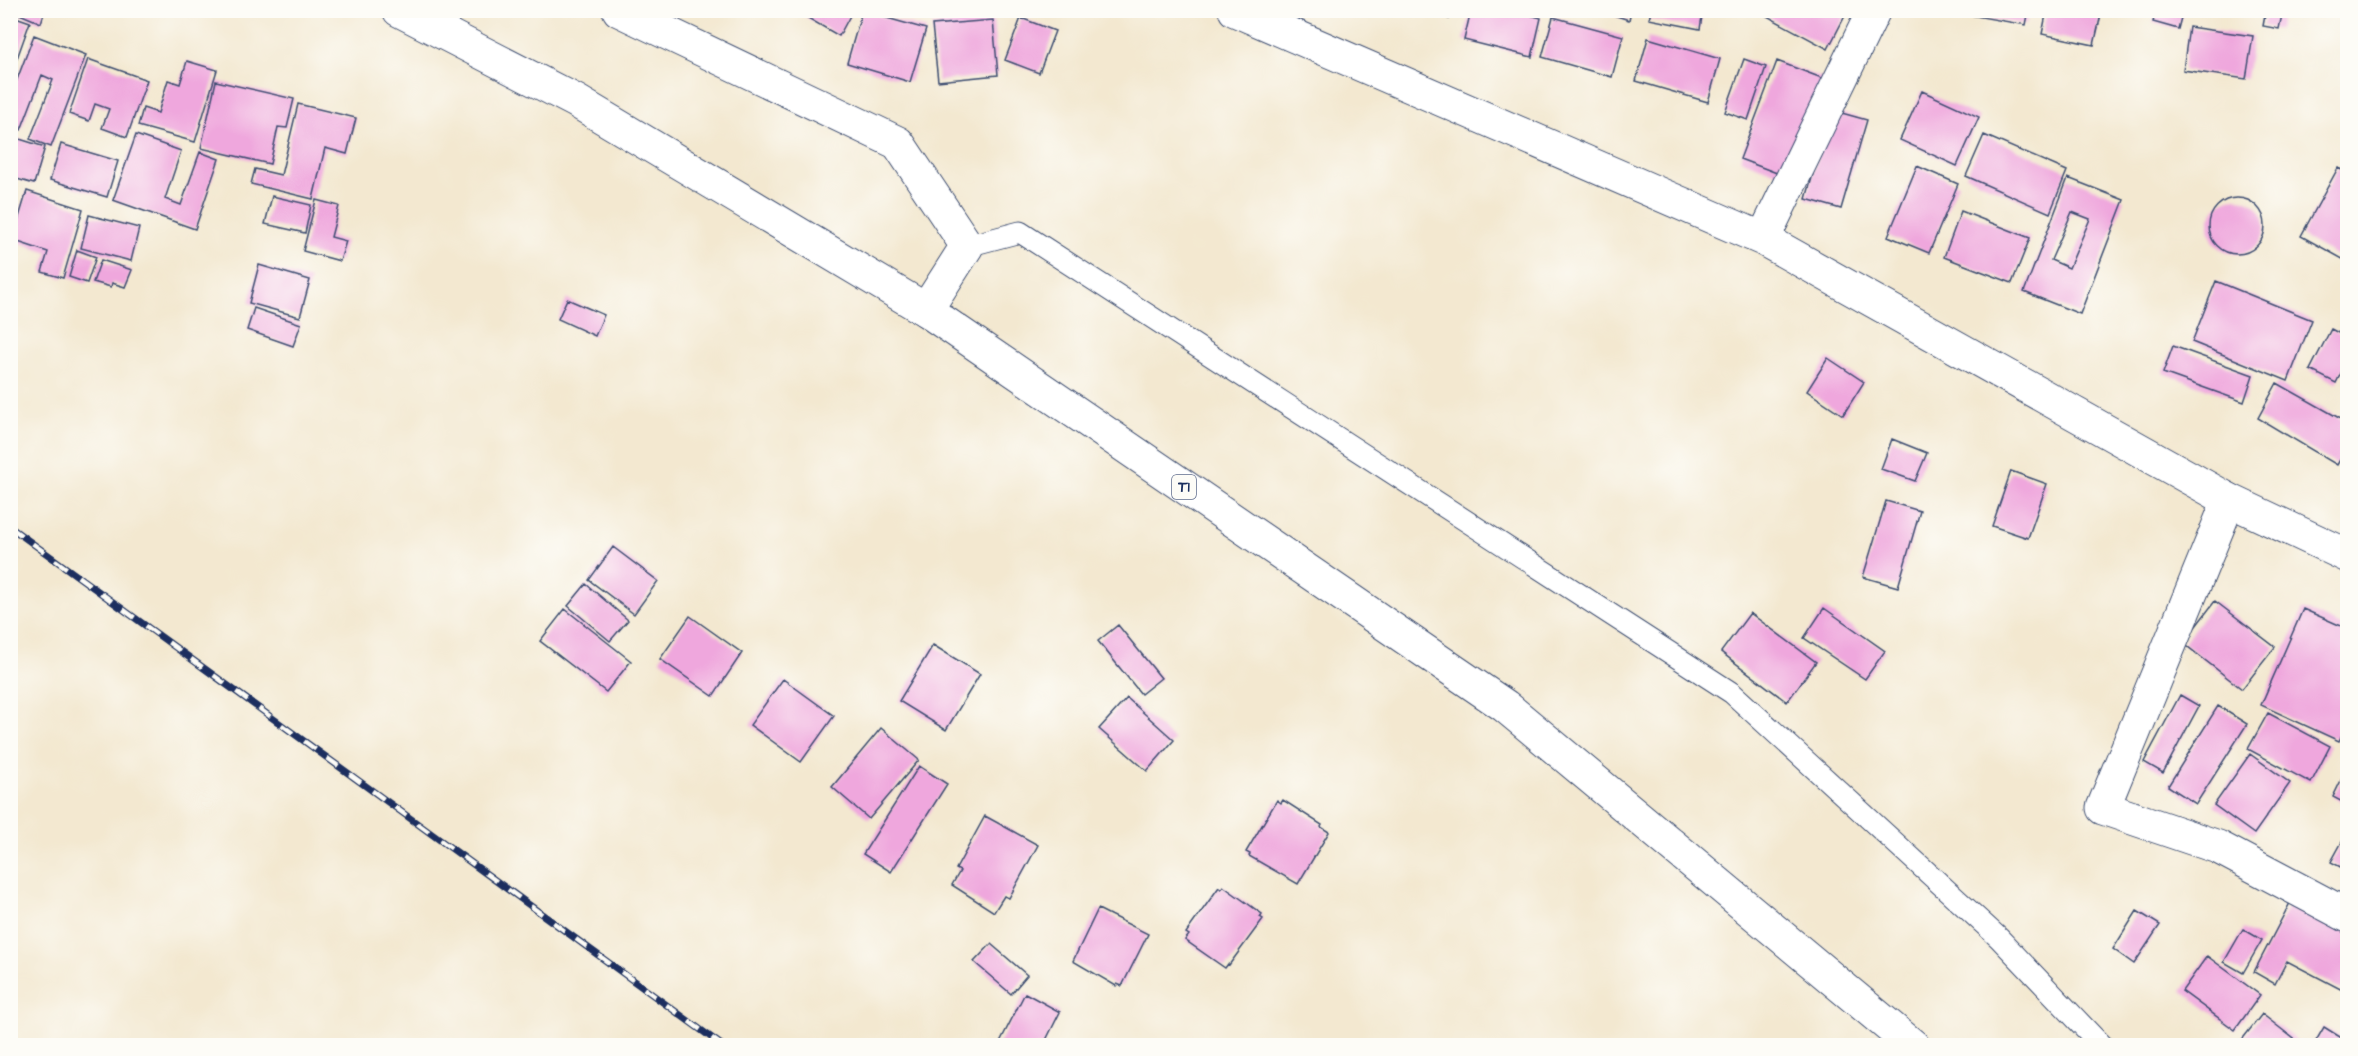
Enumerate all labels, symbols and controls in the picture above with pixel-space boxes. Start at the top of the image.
road number: T1 [1172,475,1196,499]

